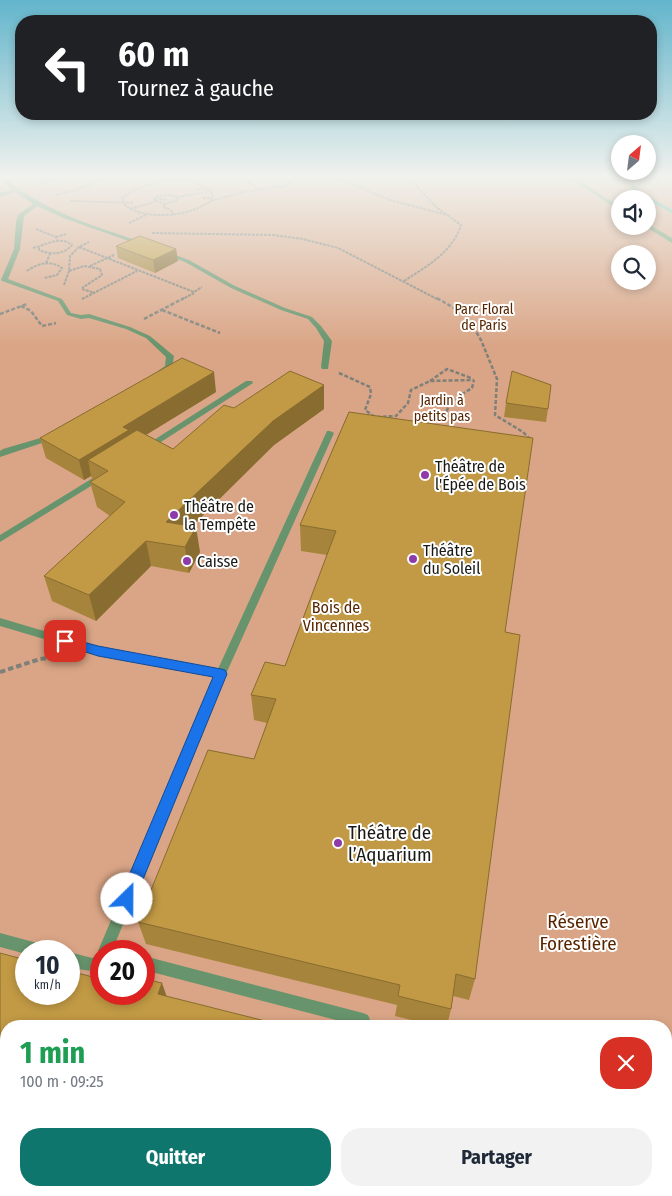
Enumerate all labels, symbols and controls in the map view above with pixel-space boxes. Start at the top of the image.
text: 60 m [118,33,189,75]
icon: left [35,35,100,100]
text: Tournez à gauche [118,75,274,102]
north arrow [611,135,656,180]
map controls [611,135,656,290]
button: sound [611,190,656,235]
button: search [611,245,656,290]
park label: Parc Floral de Paris [454,301,514,334]
park label: Jardin à petits pas [414,392,470,425]
place label: Théâtre de l'Épée de Bois [435,457,526,494]
marker: Théâtre de l'Épée de Bois [419,469,431,481]
place label: Théâtre de la Tempête [184,497,256,534]
marker: Théâtre de la Tempête [168,509,180,521]
place label: Théâtre du Soleil [423,541,480,578]
place label: Caisse [197,552,238,571]
marker: Théâtre du Soleil [407,553,419,565]
marker: Caisse [181,555,193,567]
park label: Bois de Vincennes [303,598,369,635]
pin [44,620,86,662]
icon: arrive [51,627,79,655]
place label: Théâtre de l’Aquarium [348,821,432,866]
marker: Théâtre de l’Aquarium [332,837,344,849]
position arrow [100,872,152,924]
park label: Réserve Forestière [539,910,617,955]
speed limit sign: 20 [90,940,155,1005]
text: 10 [35,951,60,981]
text: km/h [34,978,61,992]
text: 1 min [20,1035,85,1071]
button: close [600,1037,652,1089]
text: 100 m · 09:25 [20,1072,104,1091]
button: Quitter [20,1128,331,1186]
button: Partager [341,1128,652,1186]

